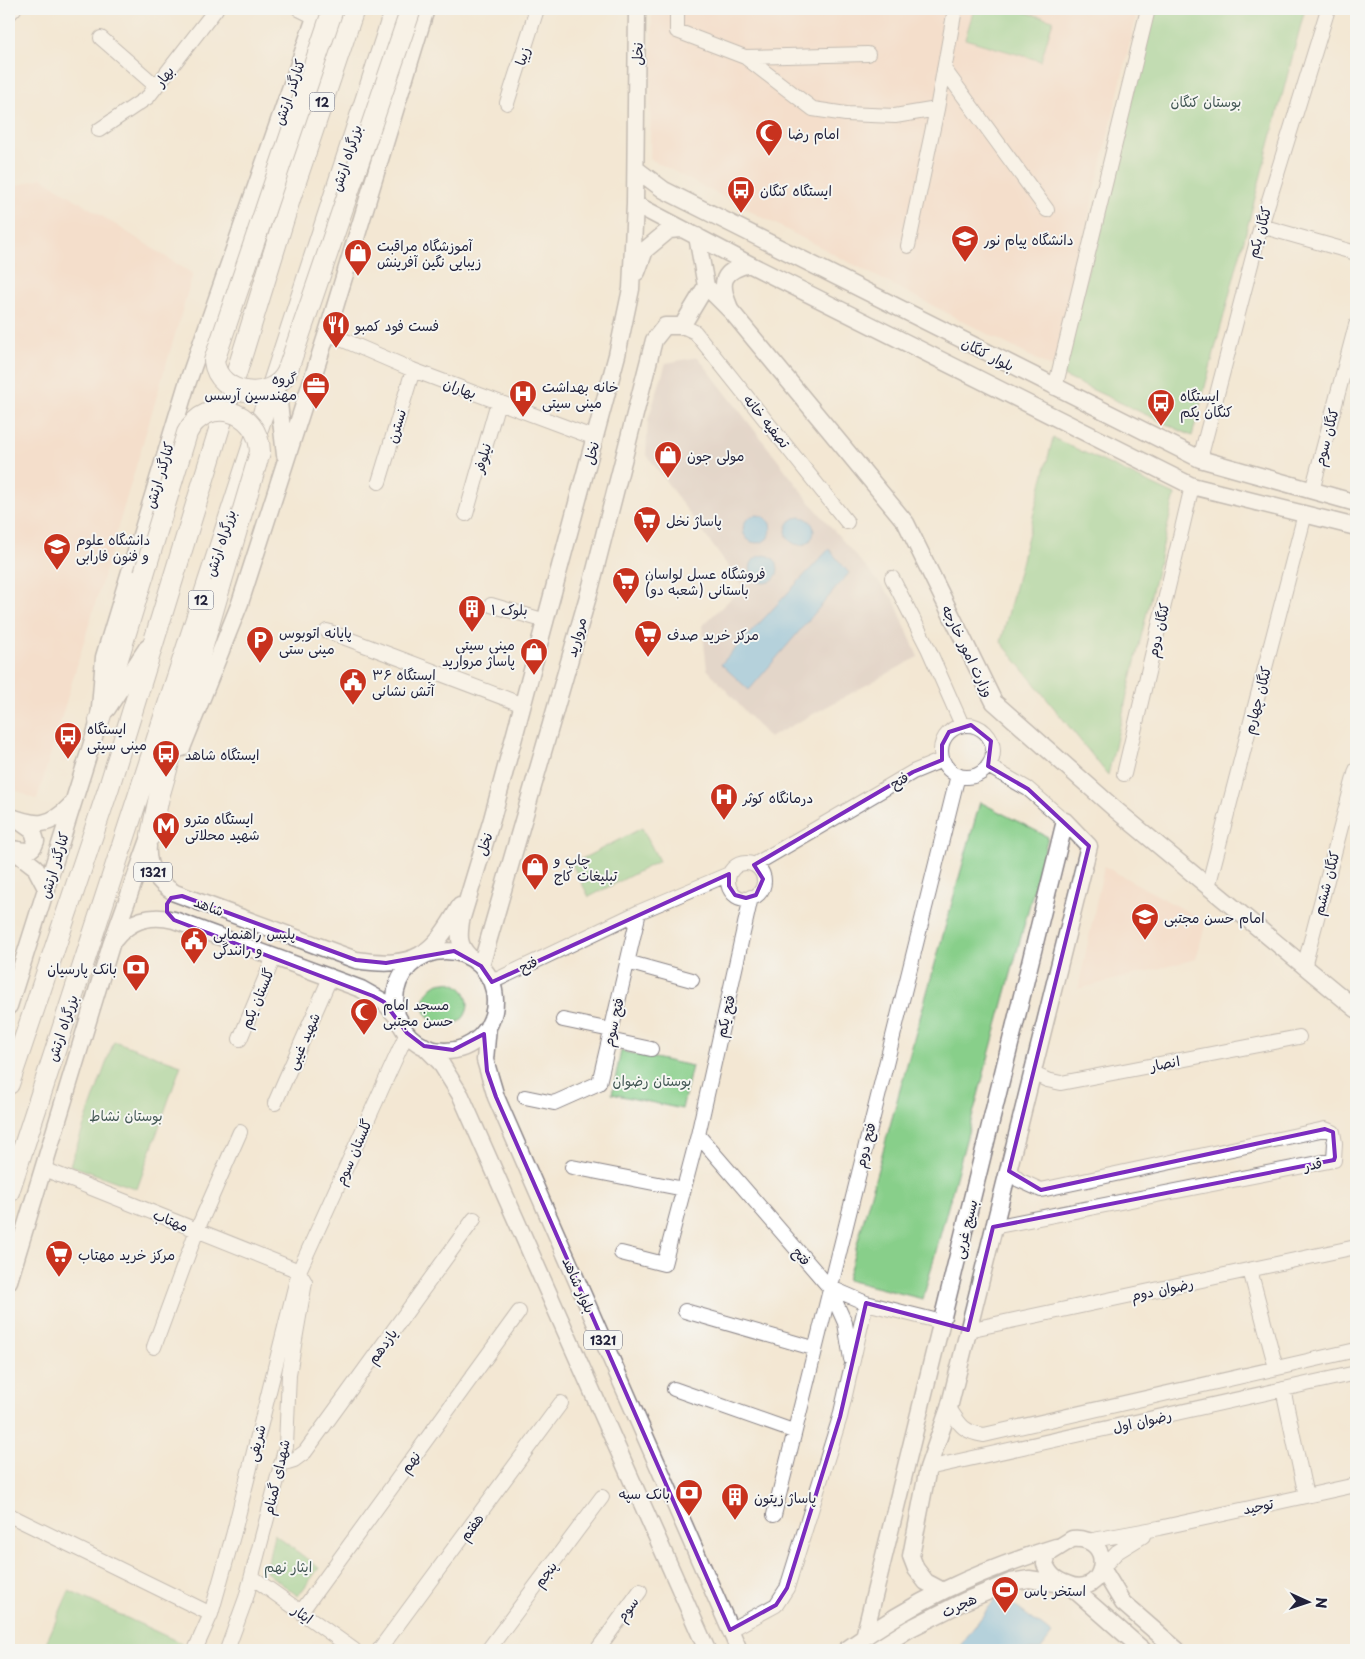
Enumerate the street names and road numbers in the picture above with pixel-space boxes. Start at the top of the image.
street label: نخل [626,42,648,66]
street label: زیبا [509,44,535,68]
street label: کنارگذر ارتش [268,56,310,128]
street label: بهار [149,61,179,92]
road number: 12 [310,92,334,111]
street label: بزرگراه ارتش [325,122,367,194]
street label: کنگان یکم [1242,204,1277,260]
street label: بلوار کنگان [958,332,1018,376]
street label: بهاران [441,372,479,404]
street label: تصفیه خانه [739,390,796,453]
street label: نسترن [381,406,411,446]
street label: کنگان سوم [1308,406,1346,469]
street label: کنارگذر ارتش [139,439,179,511]
street label: نخل [578,439,604,467]
street label: نیلوفر [467,441,496,476]
street label: بزرگراه ارتش [199,507,241,579]
road number: 12 [188,590,214,610]
street label: کنگان دوم [1142,601,1175,660]
street label: وزارت امور خارجه [937,602,999,700]
street label: مروارید [560,615,592,659]
street label: کنگان چهارم [1238,664,1277,737]
street label: فتح [886,766,912,794]
street label: کنارگذر ارتش [34,829,74,901]
street label: نخل [470,830,498,858]
street label: کنگان ششم [1307,849,1346,918]
road number: 1321 [134,862,172,882]
street label: شاهد [191,891,227,921]
street label: فتح [515,951,541,977]
street label: گلستان یکم [235,965,280,1032]
street label: بزرگراه ارتش [41,992,83,1064]
street label: فتح یکم [710,993,741,1040]
street label: فتح سوم [597,995,631,1049]
street label: شهید غیبی [281,1009,325,1073]
street label: انصار [1147,1050,1182,1076]
street label: گلستان سوم [329,1116,379,1189]
street label: فتح دوم [849,1120,882,1170]
street label: قدر [1301,1152,1324,1176]
street label: بسیج غربی [947,1197,983,1261]
street label: مهتاب [150,1203,192,1237]
street label: فتح [788,1242,816,1270]
street label: بلوار شاهد [557,1254,601,1316]
street label: رضوان دوم [1129,1272,1195,1307]
street label: یازدهم [362,1324,403,1369]
road number: 1321 [584,1330,622,1350]
street label: رضوان اول [1110,1404,1174,1438]
street label: شریفی [241,1422,271,1464]
street label: شهدای گمنام [257,1437,296,1517]
street label: نهم [395,1447,426,1478]
street label: توحید [1241,1492,1276,1519]
street label: هفتم [454,1509,489,1546]
street label: پنجم [528,1556,563,1592]
street label: هجرت [938,1588,980,1622]
street label: سوم [611,1592,645,1627]
street label: ایثار [288,1599,318,1629]

